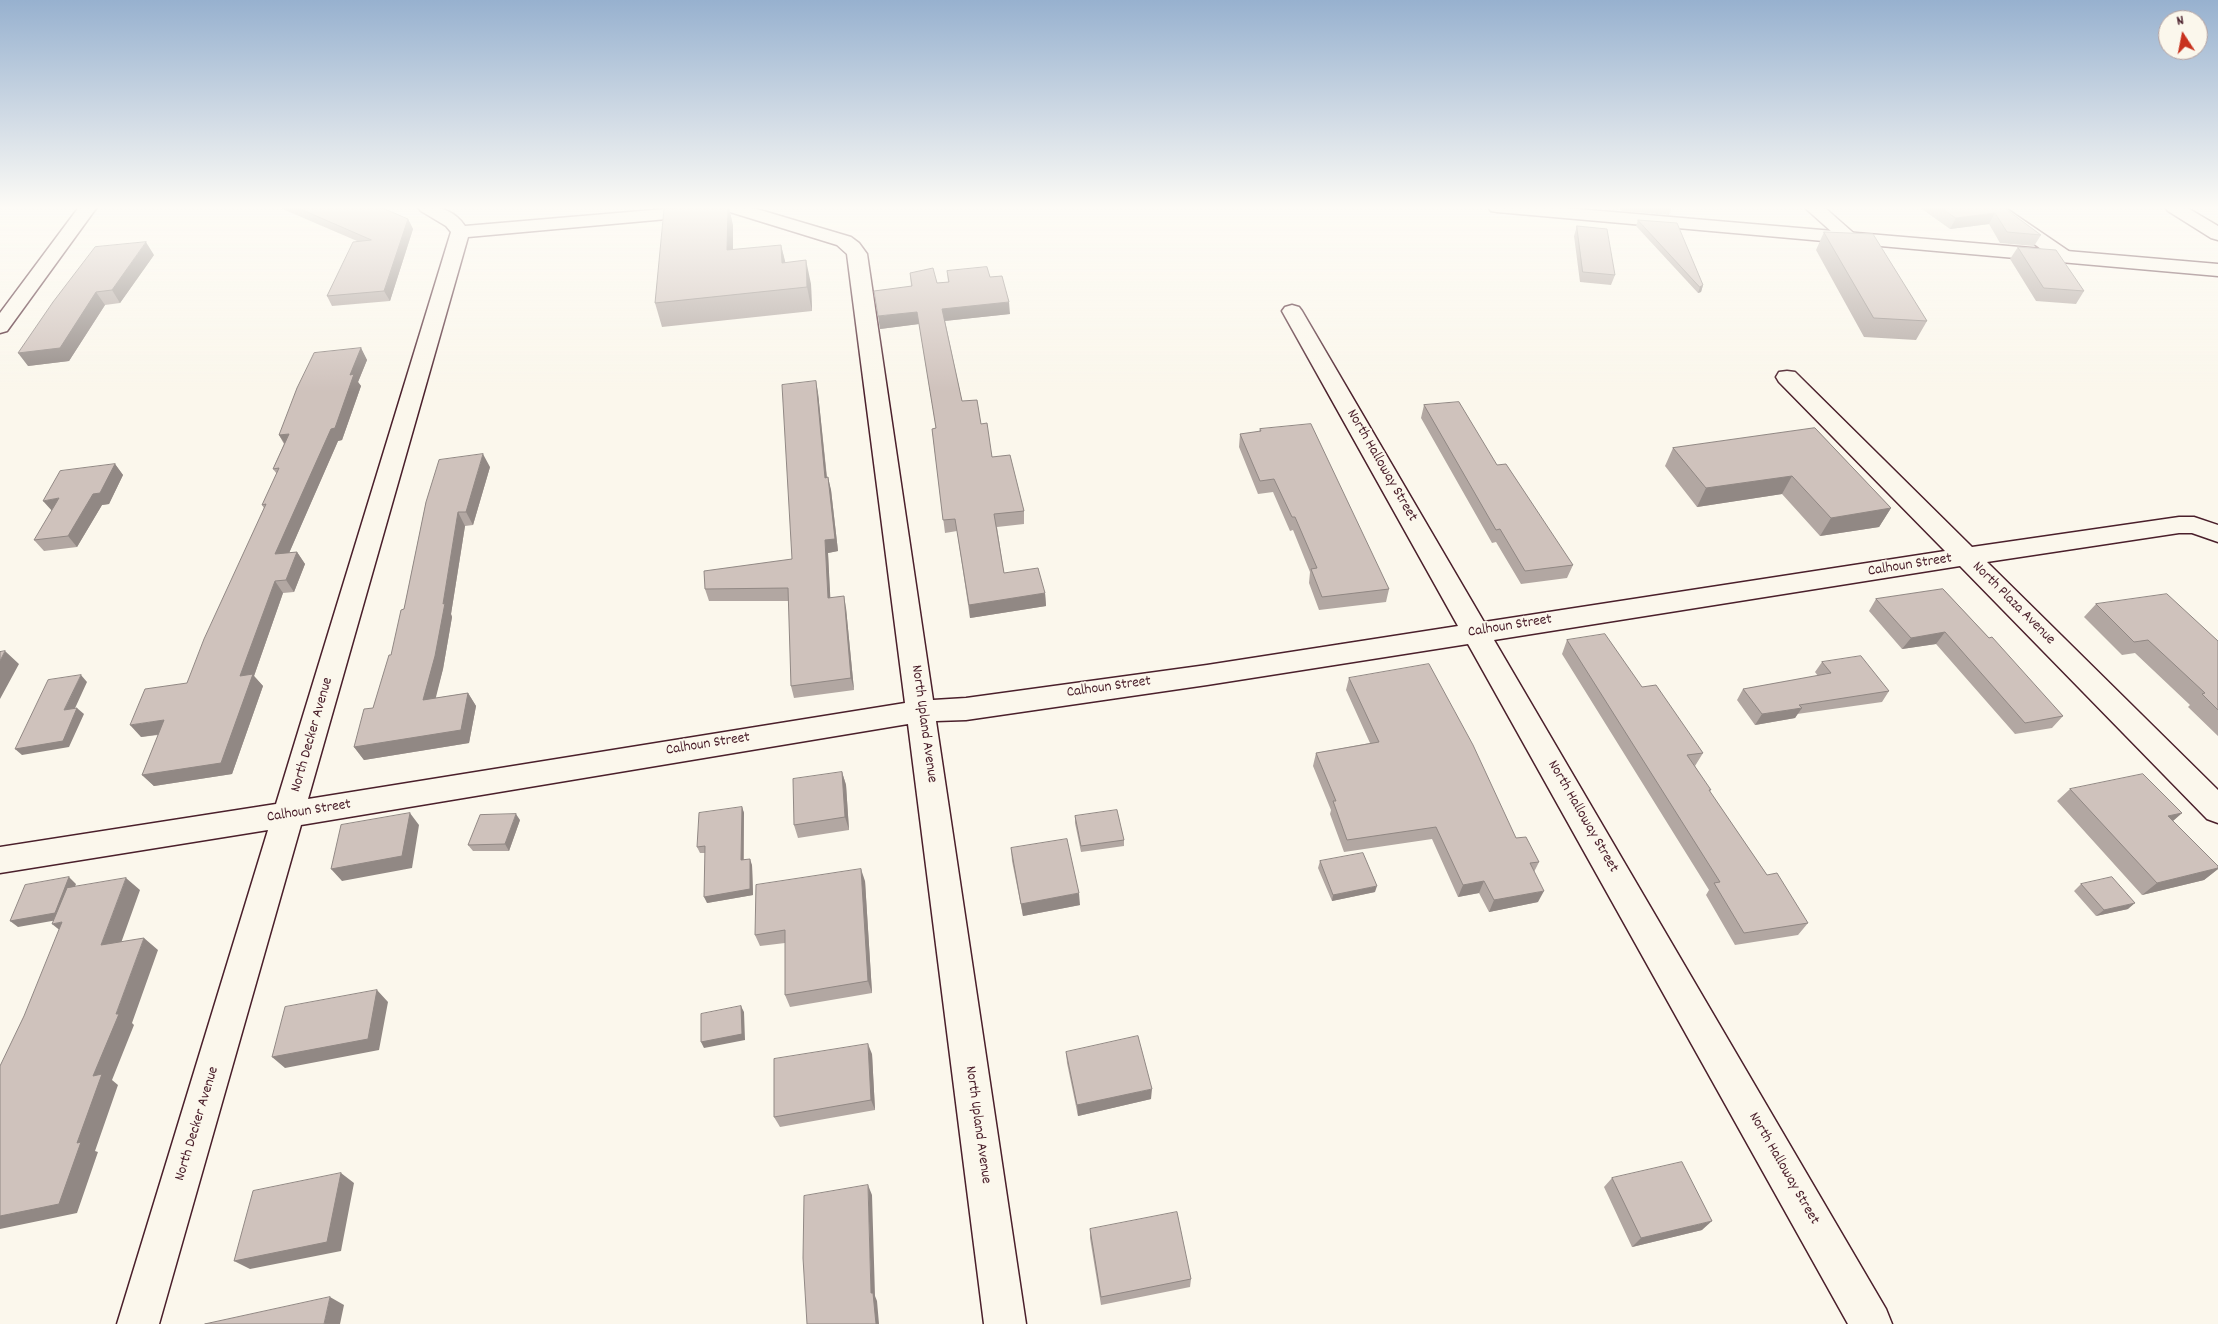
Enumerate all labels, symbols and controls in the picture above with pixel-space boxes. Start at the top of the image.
north arrow [2158,10,2208,60]
text: N [2175,11,2186,32]
street label: North Halloway Street [1342,407,1420,525]
street label: Calhoun Street [1867,550,1953,582]
street label: North Plaza Avenue [1968,559,2058,649]
street label: Calhoun Street [1467,611,1553,643]
street label: North Upland Avenue [906,664,940,784]
street label: Calhoun Street [1066,673,1152,703]
street label: North Decker Avenue [288,675,338,795]
street label: Calhoun Street [665,729,751,761]
street label: North Halloway Street [1543,758,1621,876]
street label: Calhoun Street [266,796,352,828]
street label: North Decker Avenue [172,1065,224,1183]
street label: North Upland Avenue [960,1065,994,1185]
street label: North Halloway Street [1744,1110,1822,1228]

